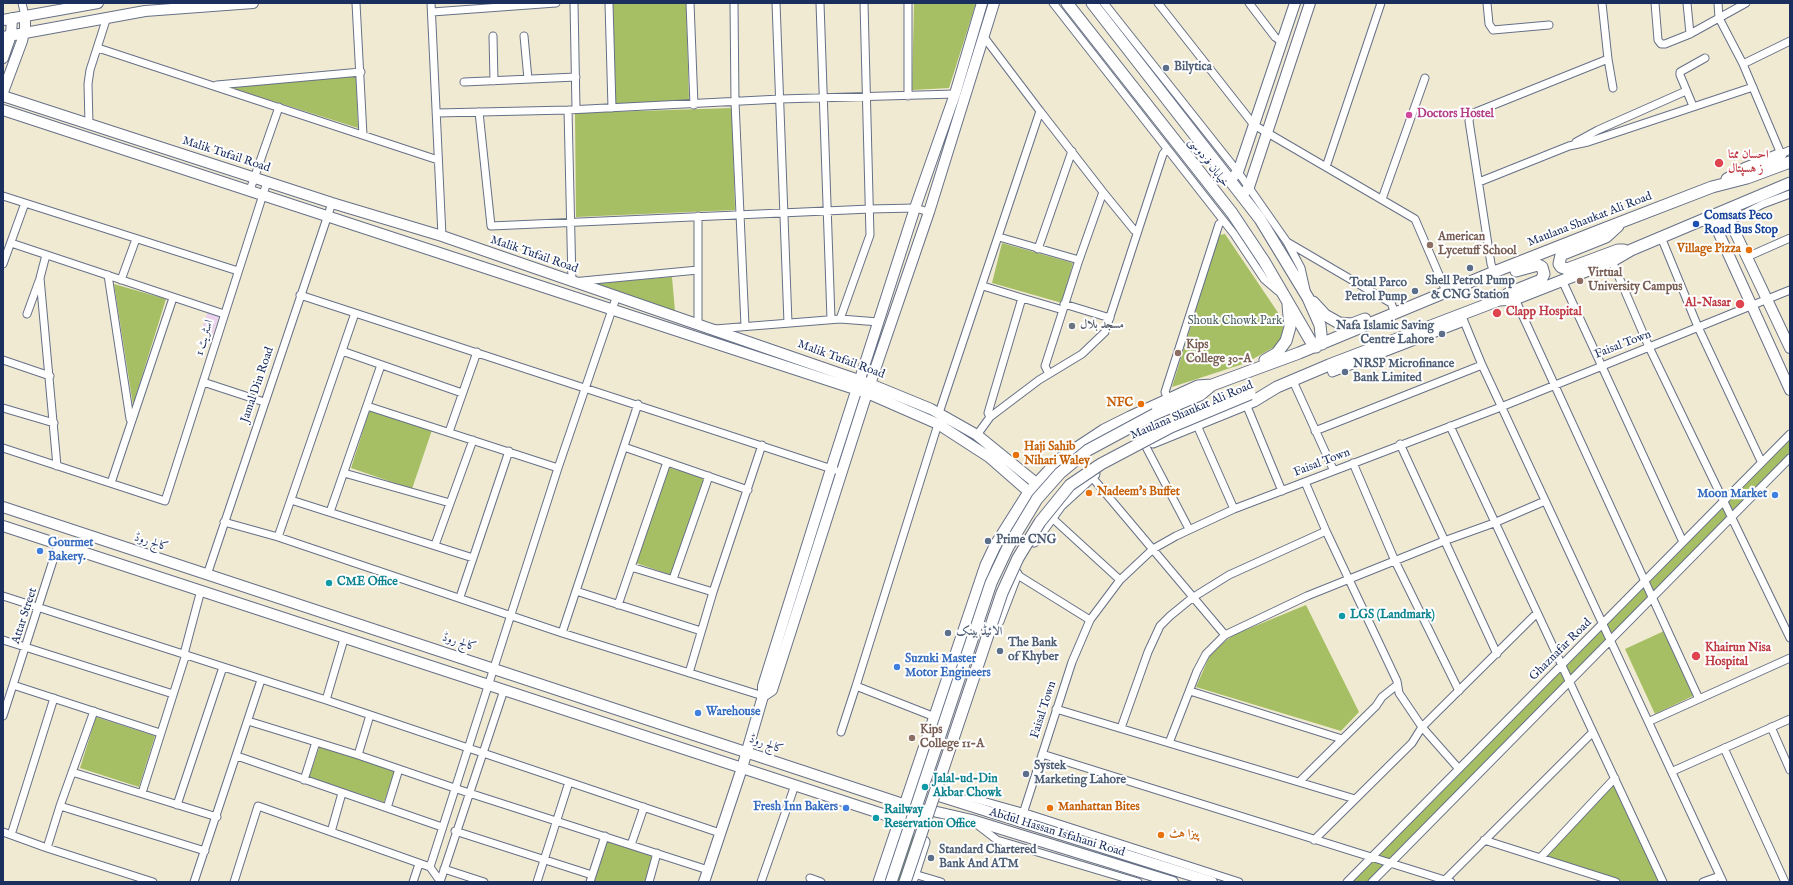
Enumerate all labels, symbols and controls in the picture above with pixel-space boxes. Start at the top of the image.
place label: Bilytica [1174,61,1212,75]
marker: Bilytica [1161,63,1171,73]
place label: Doctors Hostel [1417,108,1494,122]
marker: Doctors Hostel [1404,110,1414,120]
street label: Malik Tufail Road [180,134,272,176]
street label: خیابان فردوسی [1184,135,1232,191]
place label: احسان ممتا ز ہسپتال [1728,149,1769,177]
marker: احسان ممتا ز ہسپتال [1713,157,1725,169]
street label: Maulana Shaukat Ali Road [1526,190,1654,250]
place label: Comsats Peco Road Bus Stop [1704,210,1778,238]
marker: Comsats Peco Road Bus Stop [1691,219,1701,229]
place label: American Lycetuff School [1438,231,1517,259]
street label: Malik Tufail Road [488,233,580,277]
marker: American Lycetuff School [1425,240,1435,250]
place label: Village Pizza [1677,243,1741,257]
marker: Village Pizza [1744,245,1754,255]
marker: Shell Petrol Pump & CNG Station [1465,263,1475,273]
place label: Virtual University Campus [1588,267,1683,295]
place label: Shell Petrol Pump & CNG Station [1425,275,1515,303]
marker: Virtual University Campus [1575,276,1585,286]
place label: Total Parco Petrol Pump [1345,277,1407,305]
marker: Total Parco Petrol Pump [1410,286,1420,296]
place label: Al-Nasar [1685,297,1731,311]
marker: Al-Nasar [1734,298,1746,310]
place label: Clapp Hospital [1506,306,1582,320]
marker: Clapp Hospital [1491,307,1503,319]
park label: Shouk Chowk Park [1187,315,1283,329]
street label: اسٹریٹ 1 [193,318,217,358]
place label: مسجد بلال [1080,319,1124,333]
place label: Nafa Islamic Saving Centre Lahore [1336,320,1434,348]
marker: مسجد بلال [1067,321,1077,331]
street label: Faisal Town [1593,328,1653,362]
marker: Nafa Islamic Saving Centre Lahore [1437,329,1447,339]
street label: Malik Tufail Road [795,338,887,382]
place label: Kips College 30-A [1186,339,1252,367]
street label: Jamal Din Road [238,345,278,425]
marker: Kips College 30-A [1173,348,1183,358]
place label: NRSP Microfinance Bank Limited [1353,358,1454,386]
marker: NRSP Microfinance Bank Limited [1340,367,1350,377]
street label: Maulana Shaukat Ali Road [1128,379,1256,443]
place label: NFC [1106,397,1133,411]
marker: NFC [1136,399,1146,409]
place label: Haji Sahib Nihari Waley [1024,441,1090,469]
street label: Faisal Town [1292,446,1352,480]
marker: Haji Sahib Nihari Waley [1011,450,1021,460]
place label: Nadeem's Buffet [1097,486,1180,500]
marker: Nadeem's Buffet [1084,488,1094,498]
place label: Moon Market [1697,488,1767,502]
marker: Moon Market [1770,490,1780,500]
street label: کالج روڈ [132,531,170,555]
place label: Prime CNG [996,534,1056,548]
marker: Prime CNG [983,536,993,546]
place label: Gourmet Bakery. [48,537,93,565]
marker: Gourmet Bakery. [35,546,45,556]
place label: CME Office [337,576,398,590]
marker: CME Office [324,578,334,588]
street label: Attar Street [9,586,41,646]
place label: LGS (Landmark) [1350,609,1435,623]
marker: LGS (Landmark) [1337,611,1347,621]
street label: Ghaznafar Road [1527,616,1595,684]
place label: الائیڈ بینک [956,626,1002,640]
marker: الائیڈ بینک [943,628,953,638]
street label: کالج روڈ [440,631,478,655]
place label: The Bank of Khyber [1008,637,1059,665]
place label: Khairun Nisa Hospital [1705,642,1771,670]
marker: The Bank of Khyber [995,646,1005,656]
marker: Khairun Nisa Hospital [1690,650,1702,662]
place label: Suzuki Master Motor Engineers [905,653,991,681]
marker: Suzuki Master Motor Engineers [892,662,902,672]
street label: Faisal Town [1028,680,1060,740]
place label: Warehouse [706,706,761,720]
marker: Warehouse [693,708,703,718]
place label: Kips College 11-A [920,724,984,752]
street label: کالج روڈ [747,732,785,758]
marker: Kips College 11-A [907,733,917,743]
place label: Systek Marketing Lahore [1034,760,1126,788]
marker: Systek Marketing Lahore [1021,769,1031,779]
place label: Jalal-ud-Din Akbar Chowk [933,773,1002,801]
marker: Jalal-ud-Din Akbar Chowk [920,782,930,792]
place label: Fresh Inn Bakers [753,801,838,815]
place label: Manhattan Bites [1058,801,1140,815]
marker: Fresh Inn Bakers [841,803,851,813]
marker: Manhattan Bites [1045,803,1055,813]
place label: Railway Reservation Office [884,804,976,832]
street label: Abdul Hassan Isfahani Road [987,805,1127,861]
marker: Railway Reservation Office [871,813,881,823]
place label: پیزا ہٹ [1169,828,1199,842]
marker: پیزا ہٹ [1156,830,1166,840]
place label: Standard Chartered Bank And ATM [939,844,1036,872]
marker: Standard Chartered Bank And ATM [926,853,936,863]

